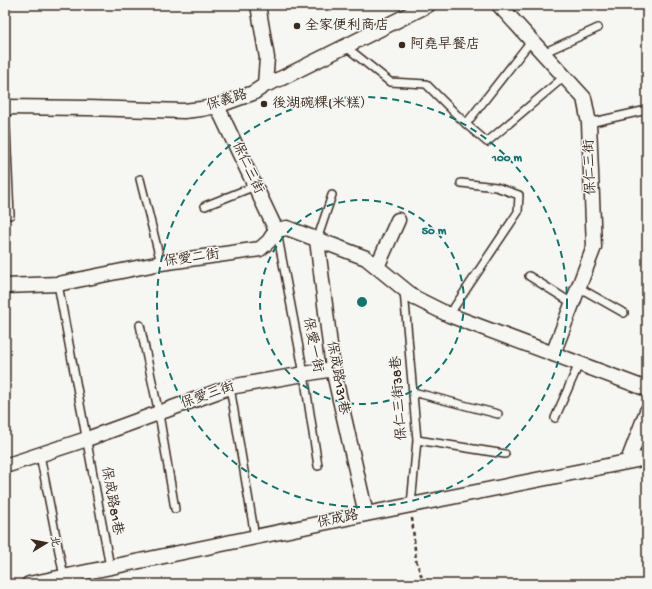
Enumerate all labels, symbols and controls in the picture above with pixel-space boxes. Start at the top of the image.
place label: 全家便利商店 [305,17,389,35]
marker: 全家便利商店 [292,21,302,31]
place label: 阿堯早餐店 [410,36,480,54]
marker: 阿堯早餐店 [397,40,407,50]
street label: 保義路 [204,86,250,115]
place label: 後湖碗粿(米糕） [272,95,374,113]
marker: 後湖碗粿(米糕） [259,99,269,109]
street label: 保仁三街 [227,139,267,197]
street label: 保仁三街 [581,139,600,195]
text: 100 m [491,152,522,166]
text: 50 m [422,225,447,239]
street label: 保愛二街 [163,246,221,271]
centre of rings [355,295,369,309]
street label: 保愛一街 [298,316,327,374]
street label: 保成路131巷 [322,340,353,417]
street label: 保仁三街38巷 [387,354,411,441]
street label: 保愛三街 [178,378,237,413]
street label: 保成路81巷 [97,465,127,538]
street label: 保成路 [315,506,360,533]
north arrow [26,523,66,563]
text: 北 [47,535,61,548]

